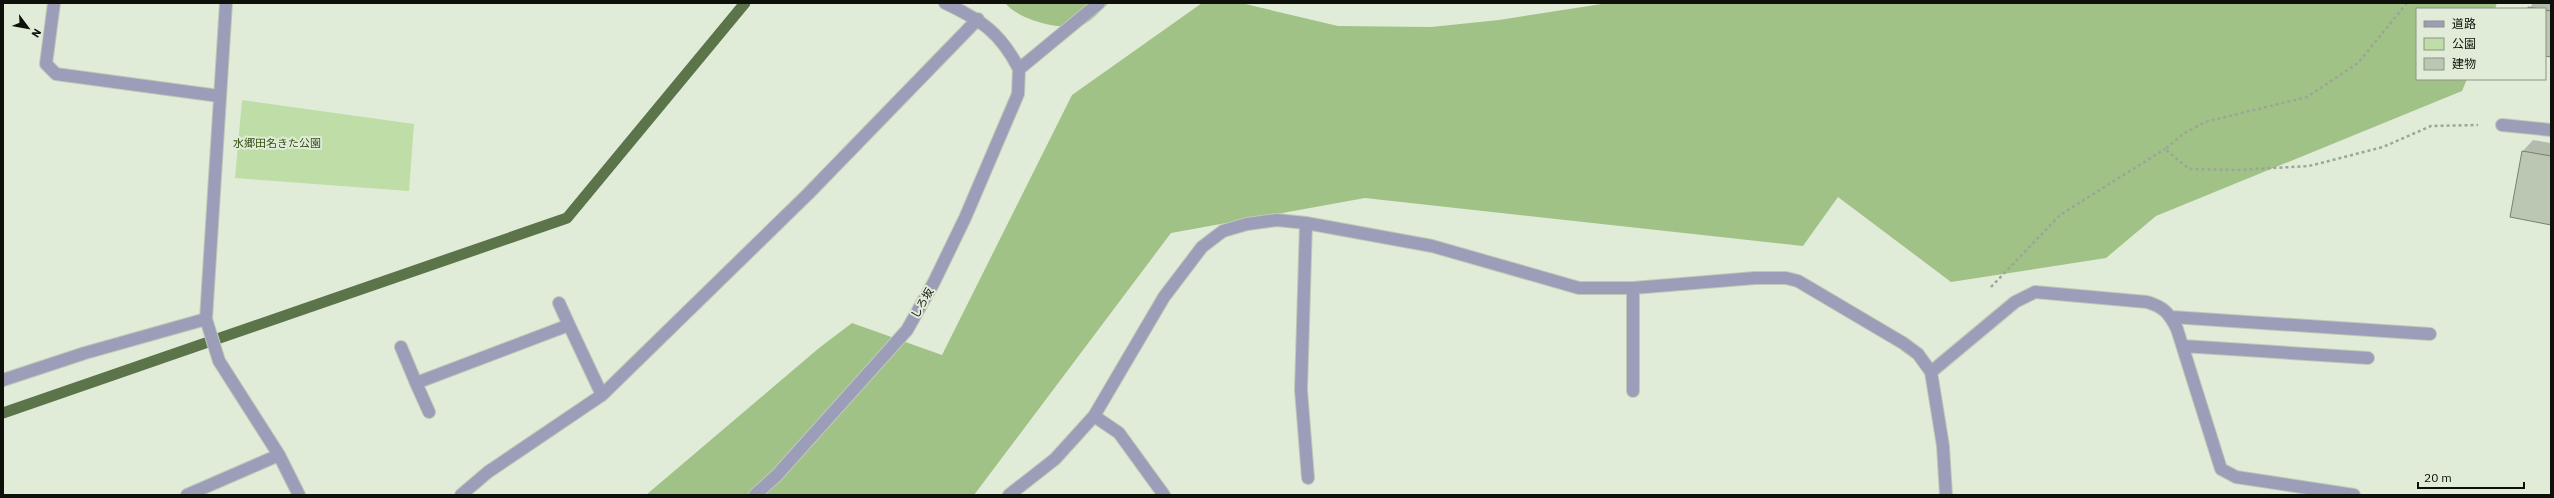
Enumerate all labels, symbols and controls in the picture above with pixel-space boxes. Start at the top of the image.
north arrow [8,8,48,48]
legend [2416,8,2546,80]
text: 道路 [2452,16,2476,31]
text: N [28,26,45,40]
text: 公園 [2452,36,2476,51]
text: 建物 [2452,56,2476,71]
park label: 水郷田名きた公園 [233,136,321,150]
street label: しろ坂 [908,285,936,321]
scale bar [2418,464,2524,490]
text: 20 m [2424,470,2452,485]

